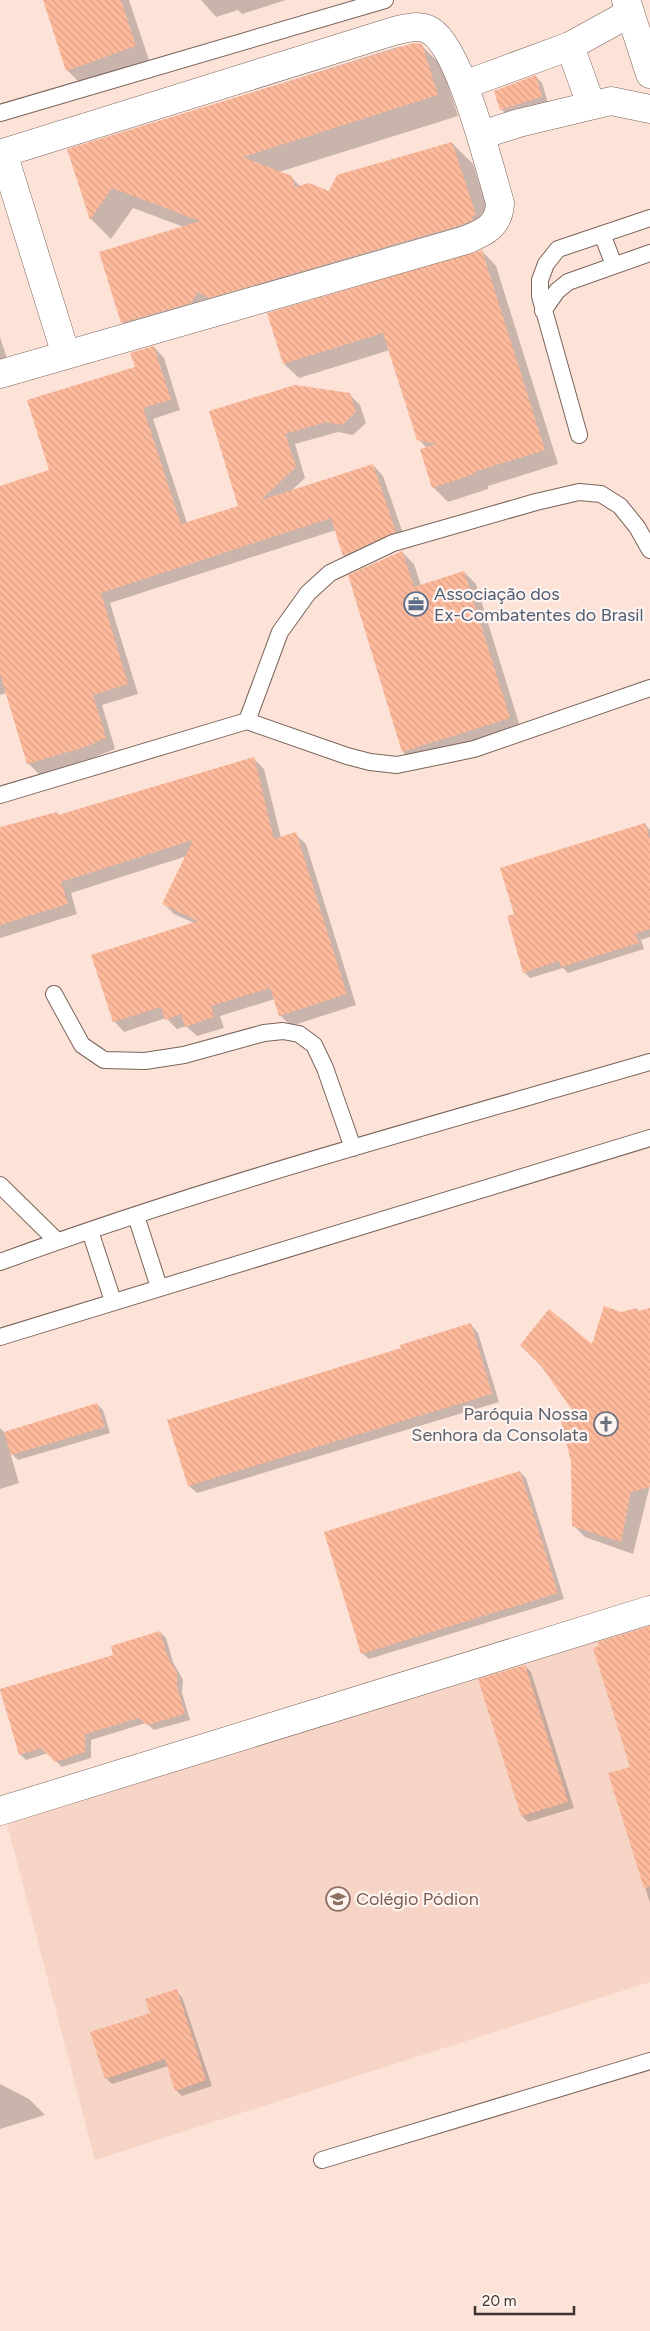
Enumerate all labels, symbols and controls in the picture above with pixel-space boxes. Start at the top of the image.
place label: Associação dos Ex-Combatentes do Brasil [434,583,643,626]
office icon: Associação dos Ex-Combatentes do Brasil [403,591,429,617]
place label: Paróquia Nossa Senhora da Consolata [411,1403,588,1446]
church icon: Paróquia Nossa Senhora da Consolata [593,1411,619,1437]
school or university icon: Colégio Pódion [325,1886,351,1912]
place label: Colégio Pódion [356,1888,479,1910]
scale bar [475,2284,574,2316]
text: 20 m [482,2292,516,2310]

